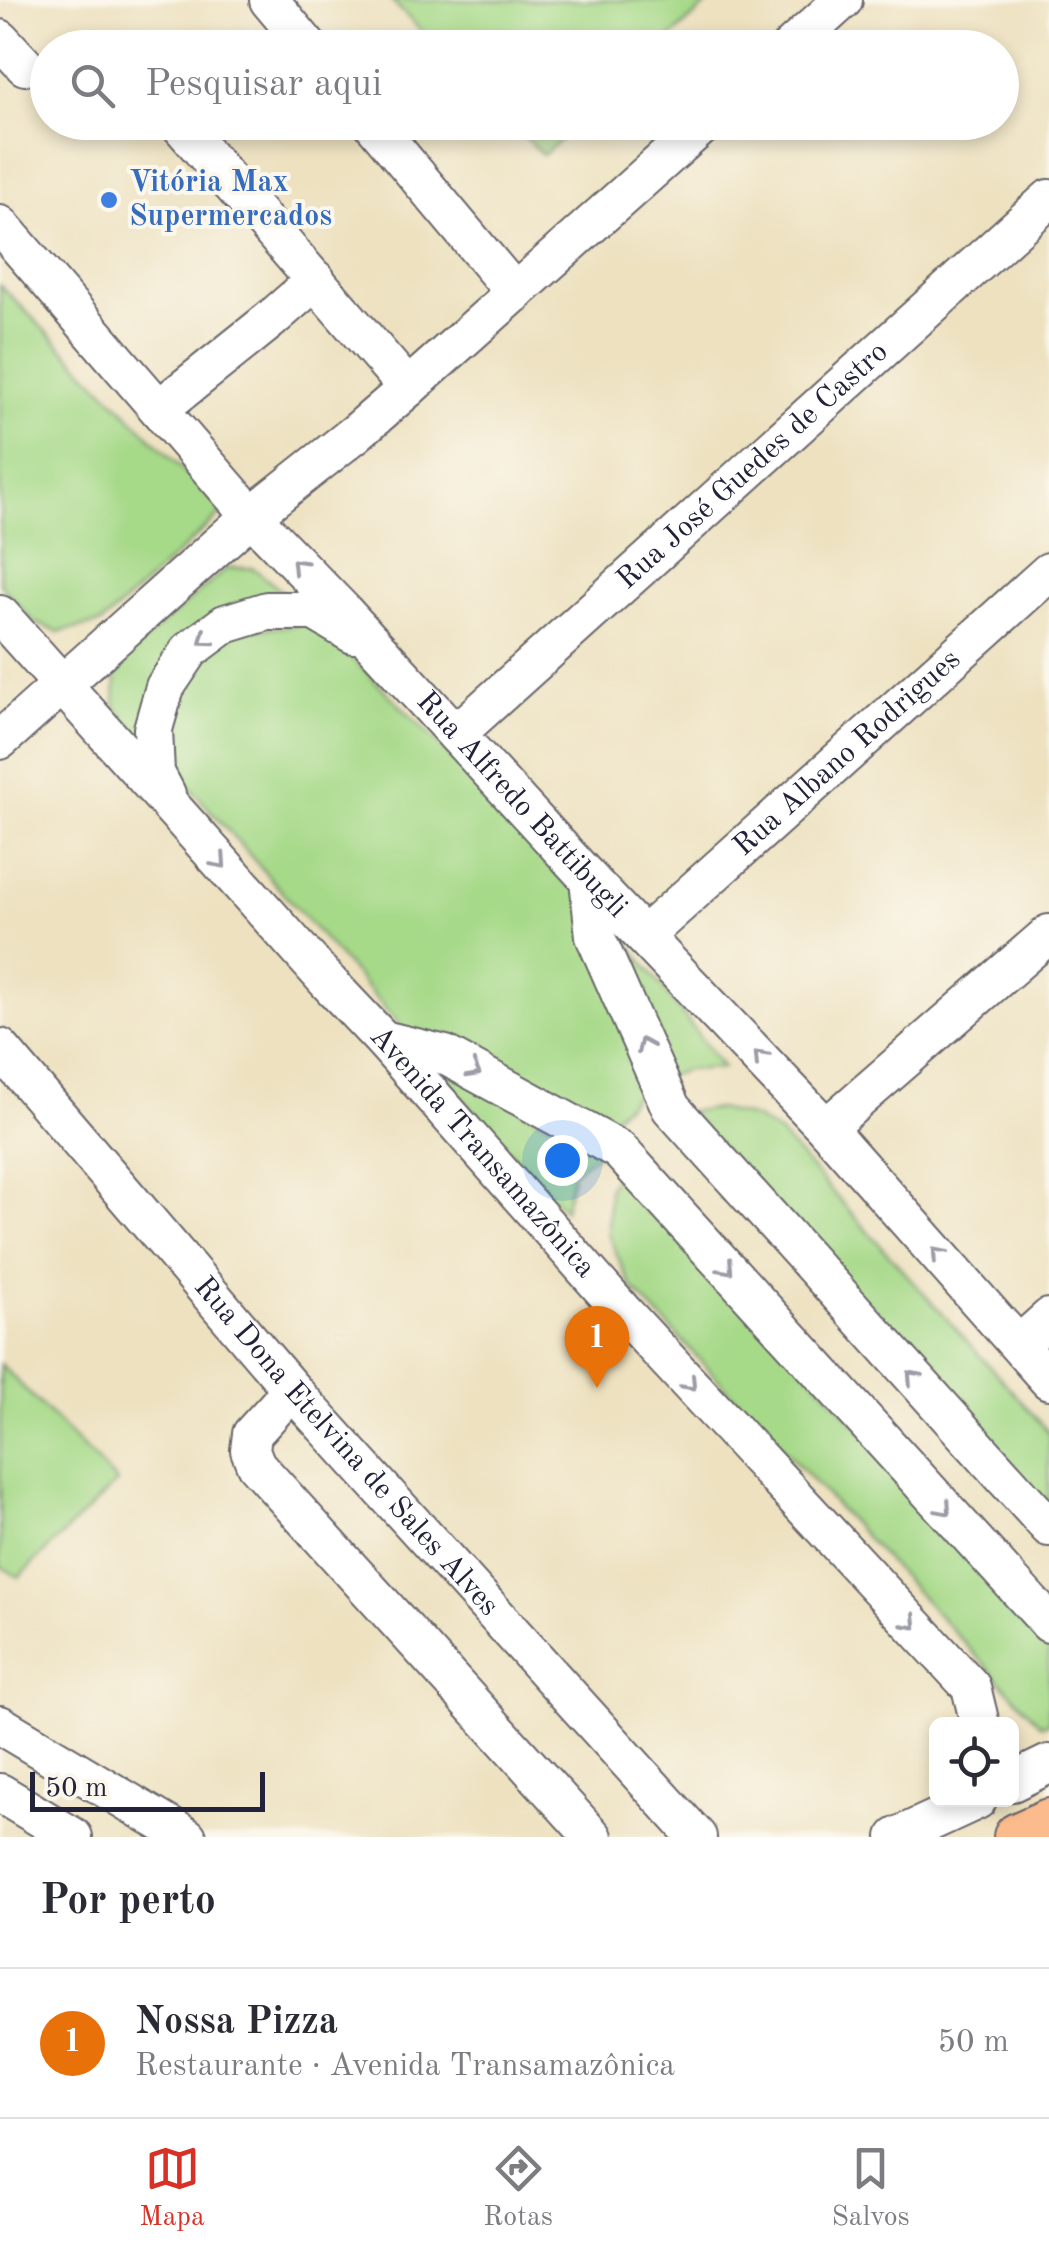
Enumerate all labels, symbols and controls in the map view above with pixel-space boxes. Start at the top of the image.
search box [30,30,1019,140]
icon: search [65,58,120,113]
text: Pesquisar aqui [145,66,382,104]
place label: Vitória Max Supermercados [129,168,332,232]
marker: Vitória Max Supermercados [98,189,120,211]
street label: Rua José Guedes de Castro [612,337,894,595]
one-way arrow [292,558,310,576]
one-way arrow [198,627,217,645]
street label: Rua Albano Rodrigues [728,644,966,862]
street label: Rua Alfredo Battibugli [410,686,632,924]
one-way arrow [208,850,226,869]
street label: Avenida Transamazônica [364,1021,601,1284]
one-way arrow [636,1037,656,1055]
one-way arrow [754,1050,772,1069]
one-way arrow [464,1058,482,1078]
your location [537,1135,588,1186]
one-way arrow [932,1247,950,1266]
one-way arrow [715,1257,733,1275]
street label: Rua Dona Etelvina de Sales Alves [188,1272,504,1622]
pin: 1 [564,1306,630,1388]
one-way arrow [907,1370,925,1389]
one-way arrow [678,1372,696,1391]
one-way arrow [934,1497,952,1516]
one-way arrow [899,1611,917,1629]
map controls [929,1717,1019,1807]
button: locate [929,1717,1019,1807]
scale bar [30,1767,265,1812]
text: 50 m [45,1775,108,1803]
text: Por perto [40,1881,216,1923]
text: Nossa Pizza [135,2004,338,2042]
text: 1 [63,2027,82,2059]
text: 50 m [938,2027,1009,2059]
text: Restaurante · Avenida Transamazônica [135,2051,675,2083]
tab: Mapa [139,2141,205,2236]
tab: Rotas [483,2141,553,2236]
tab: Salvos [831,2141,910,2236]

